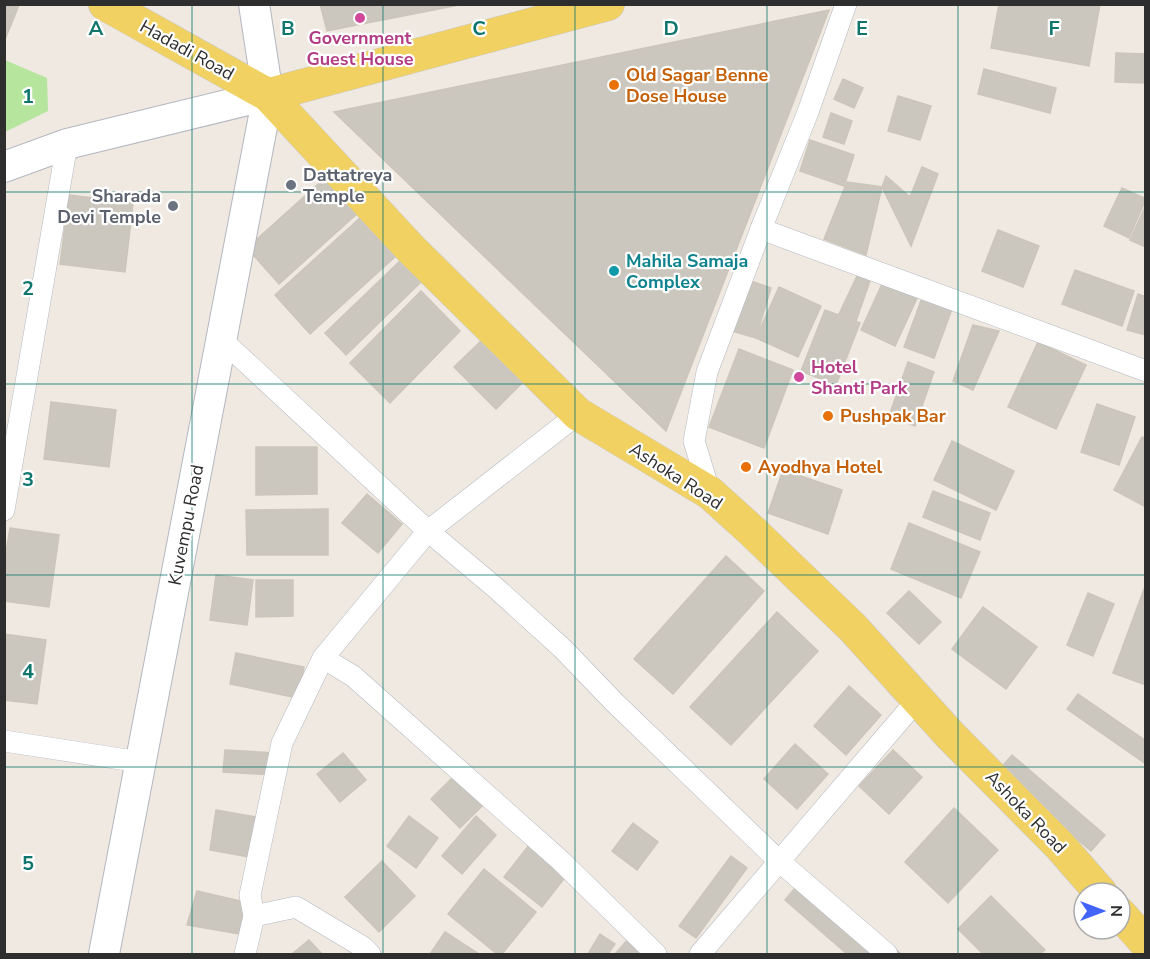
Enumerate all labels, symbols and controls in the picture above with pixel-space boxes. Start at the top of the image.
marker: Government Guest House [353,11,367,25]
street label: Hadadi Road [136,14,238,86]
text: A [89,15,104,42]
text: B [281,15,295,42]
text: C [472,15,486,42]
text: D [663,15,679,42]
text: E [856,15,868,42]
text: F [1048,15,1060,42]
place label: Government Guest House [306,26,414,71]
place label: Old Sagar Benne Dose House [626,63,768,108]
marker: Old Sagar Benne Dose House [607,78,621,92]
text: 1 [22,83,34,110]
place label: Dattatreya Temple [303,163,392,208]
marker: Dattatreya Temple [284,178,298,192]
place label: Sharada Devi Temple [57,184,161,229]
marker: Sharada Devi Temple [166,199,180,213]
place label: Mahila Samaja Complex [626,249,748,294]
marker: Mahila Samaja Complex [607,264,621,278]
text: 2 [22,275,34,302]
place label: Hotel Shanti Park [811,355,908,400]
marker: Hotel Shanti Park [792,370,806,384]
place label: Pushpak Bar [840,404,946,428]
marker: Pushpak Bar [821,409,835,423]
street label: Ashoka Road [625,437,727,515]
place label: Ayodhya Hotel [758,455,883,479]
marker: Ayodhya Hotel [739,460,753,474]
street label: Kuvempu Road [163,463,209,587]
text: 3 [22,466,34,493]
text: 4 [22,658,34,685]
street label: Ashoka Road [980,765,1072,859]
text: 5 [22,850,34,877]
north arrow [1072,881,1132,941]
text: N [1105,905,1127,917]

